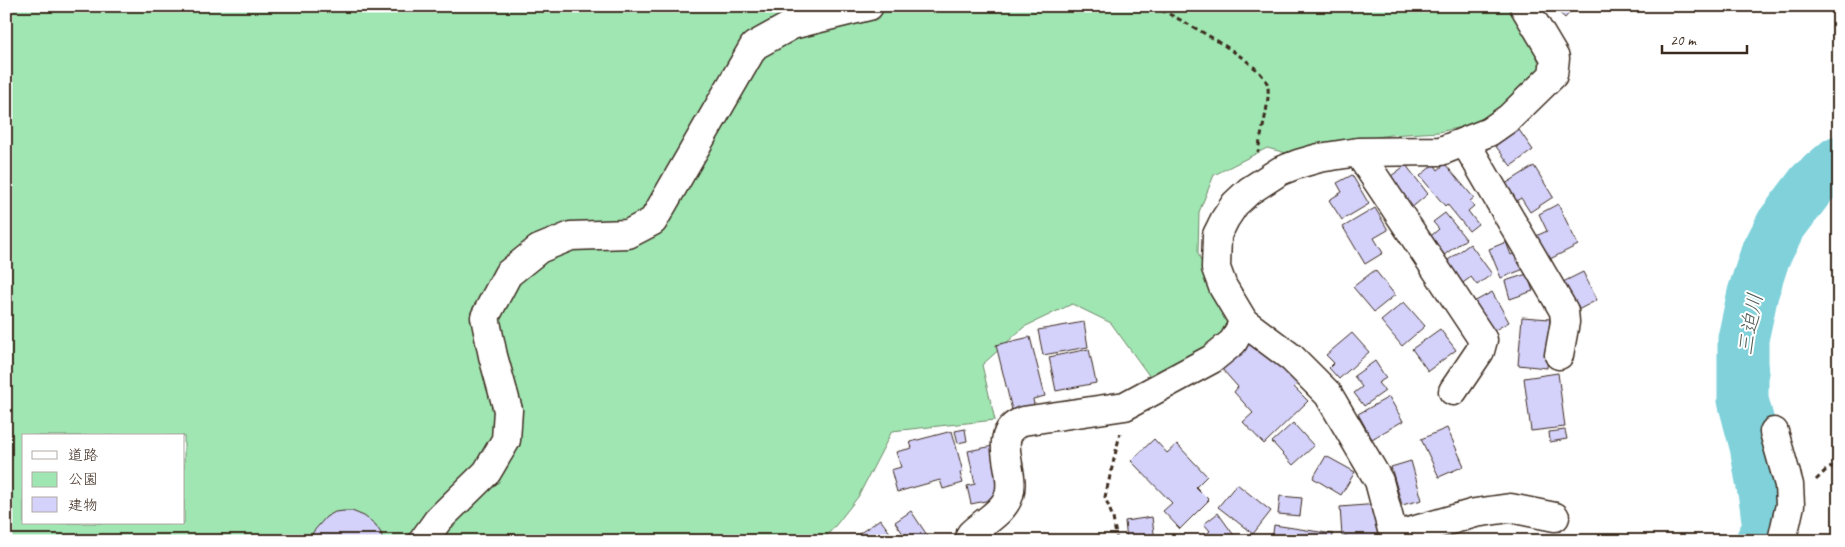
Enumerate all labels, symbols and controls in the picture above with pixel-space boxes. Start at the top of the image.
scale bar [1662,22,1748,54]
text: 20 m [1670,31,1697,50]
water label: 三迫川 [1732,291,1768,357]
legend [22,434,185,524]
text: 道路 [68,446,98,465]
text: 公園 [68,470,98,489]
text: 建物 [68,496,98,515]

